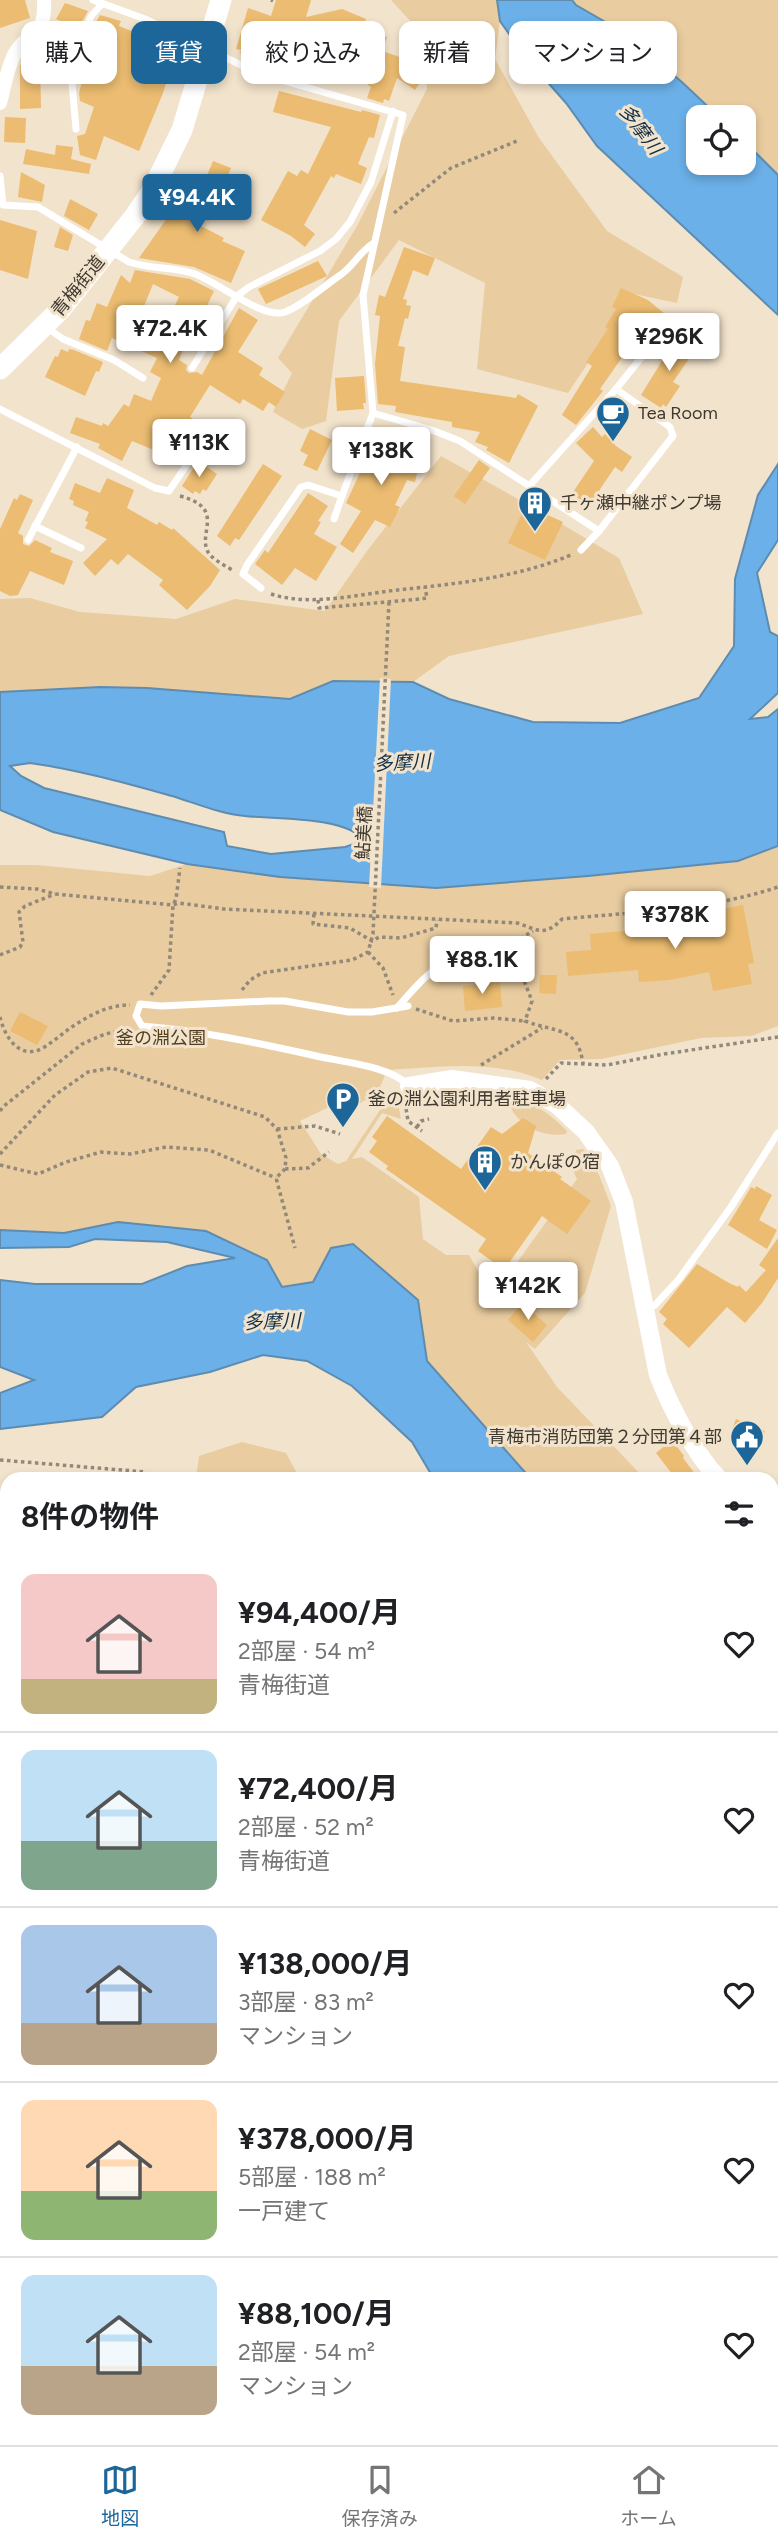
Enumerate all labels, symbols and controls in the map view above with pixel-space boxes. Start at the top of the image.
chip: 購入 [21,21,117,84]
chip: 賃貸 [131,21,227,84]
chip: 絞り込み [241,21,385,84]
chip: 新着 [399,21,495,84]
chip: マンション [509,21,677,84]
water label: 多摩川 [614,100,668,161]
map controls [686,105,756,175]
button: locate [686,105,756,175]
pin: ¥94.4K [140,174,254,234]
text: ¥94.4K [158,183,236,211]
street label: 青梅街道 [47,251,109,321]
pin: ¥72.4K [113,306,227,365]
text: ¥72.4K [132,314,208,342]
pin: ¥296K [620,314,718,373]
text: ¥296K [634,322,704,350]
cafe icon: Tea Room [594,394,632,443]
place label: Tea Room [638,402,718,424]
pin: ¥113K [150,420,248,479]
text: ¥113K [168,428,230,456]
pin: ¥138K [332,428,430,487]
text: ¥138K [348,436,414,464]
building icon: 千ヶ瀬中継ポンプ場 [516,484,554,533]
place label: 千ヶ瀬中継ポンプ場 [560,492,721,514]
water label: 多摩川 [373,749,433,775]
street label: 鮎美橋 [352,805,376,861]
pin: ¥378K [626,892,724,951]
text: ¥378K [641,900,709,928]
pin: ¥88.1K [425,936,539,996]
text: ¥88.1K [446,945,518,973]
park label: 釜の淵公園 [116,1027,206,1049]
parking icon: 釜の淵公園利用者駐車場 [324,1080,362,1129]
place label: 釜の淵公園利用者駐車場 [368,1088,566,1110]
building icon: かんぽの宿 [466,1143,504,1192]
place label: かんぽの宿 [510,1151,600,1173]
pin: ¥142K [479,1262,577,1322]
text: ¥142K [495,1271,561,1299]
water label: 多摩川 [243,1309,303,1334]
public building icon: 青梅市消防団第２分団第４部 [728,1418,766,1467]
place label: 青梅市消防団第２分団第４部 [488,1426,722,1448]
icon: filters [720,1495,758,1533]
text: 8件の物件 [21,1498,159,1535]
text: ¥94,400/月 [238,1594,401,1631]
icon: home [77,1602,161,1686]
icon: heart [720,1625,758,1663]
text: 2部屋 · 54 m² [238,1637,375,1665]
text: 青梅街道 [238,1671,330,1699]
text: ¥72,400/月 [238,1770,398,1807]
icon: home [77,1778,161,1862]
icon: heart [720,1801,758,1839]
text: 2部屋 · 52 m² [238,1813,374,1841]
text: 青梅街道 [238,1847,330,1875]
text: ¥138,000/月 [238,1945,413,1982]
icon: home [77,1953,161,2037]
icon: heart [720,1976,758,2014]
text: 3部屋 · 83 m² [238,1988,374,2016]
text: マンション [238,2022,353,2050]
text: ¥378,000/月 [238,2120,417,2157]
icon: home [77,2128,161,2212]
icon: heart [720,2151,758,2189]
text: 5部屋 · 188 m² [238,2163,386,2191]
text: 一戸建て [238,2197,330,2225]
text: ¥88,100/月 [238,2295,395,2332]
icon: home [77,2303,161,2387]
icon: heart [720,2326,758,2364]
text: 2部屋 · 54 m² [238,2338,375,2366]
text: マンション [238,2372,353,2400]
tab: 地図 [101,2461,139,2530]
tab: 保存済み [342,2461,418,2530]
tab: ホーム [620,2461,677,2530]

